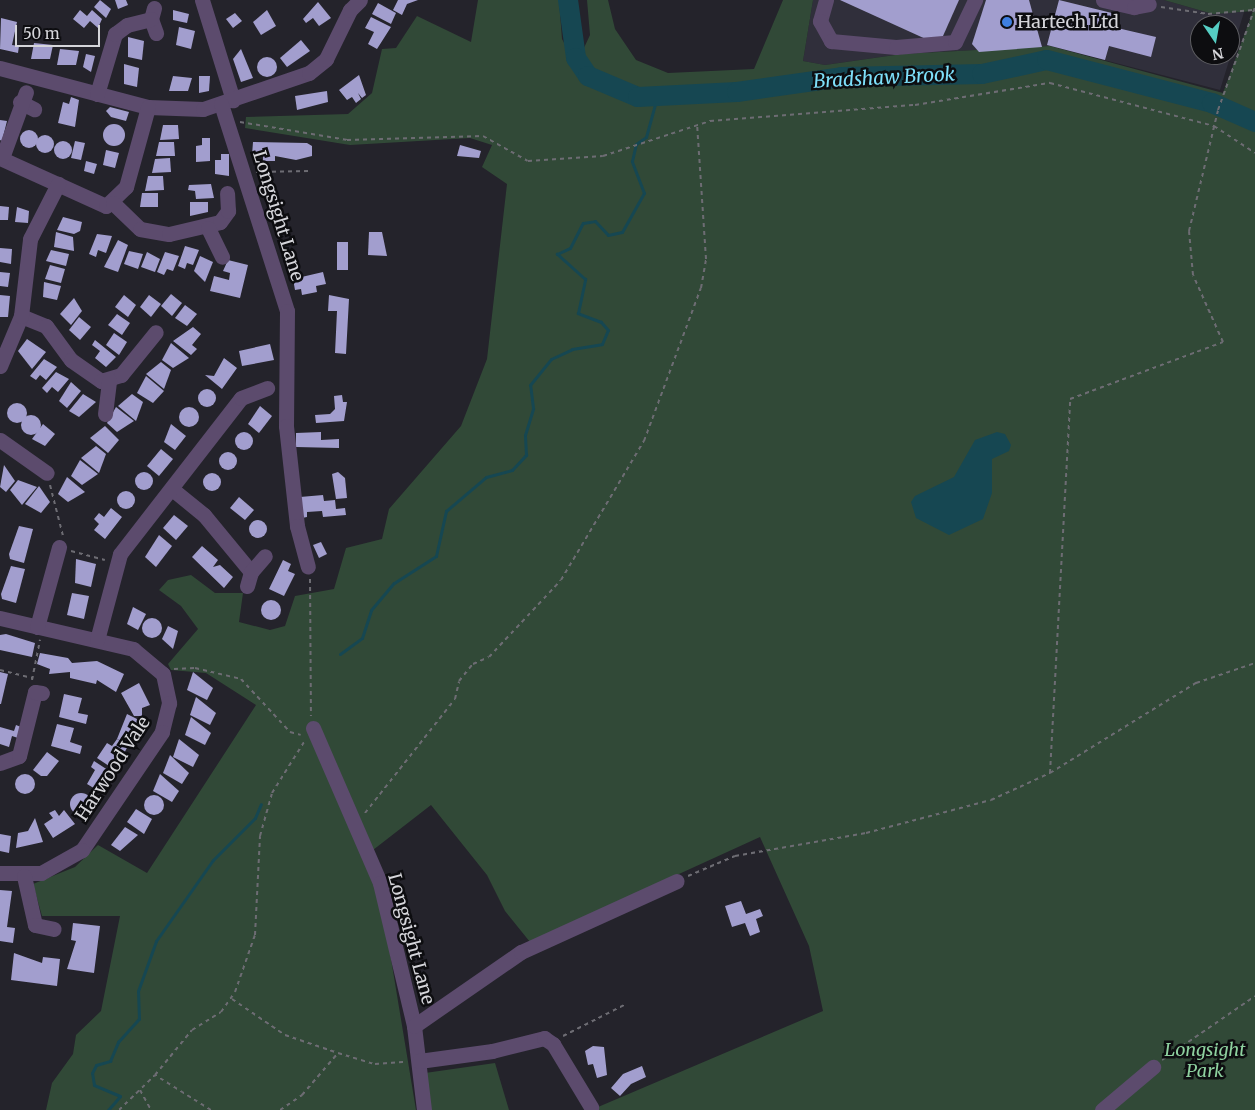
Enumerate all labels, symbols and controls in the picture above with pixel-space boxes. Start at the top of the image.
place label: Hartech Ltd [1017,11,1119,33]
scale bar [18,15,102,47]
north arrow [1190,15,1240,65]
marker: Hartech Ltd [1001,16,1013,28]
text: 50 m [23,24,60,43]
text: N [1211,44,1225,64]
water label: Bradshaw Brook [813,63,955,93]
street label: Longsight Lane [248,148,308,284]
street label: Harwood Vale [71,713,155,825]
street label: Longsight Lane [383,871,439,1007]
park label: Longsight Park [1165,1040,1245,1082]

